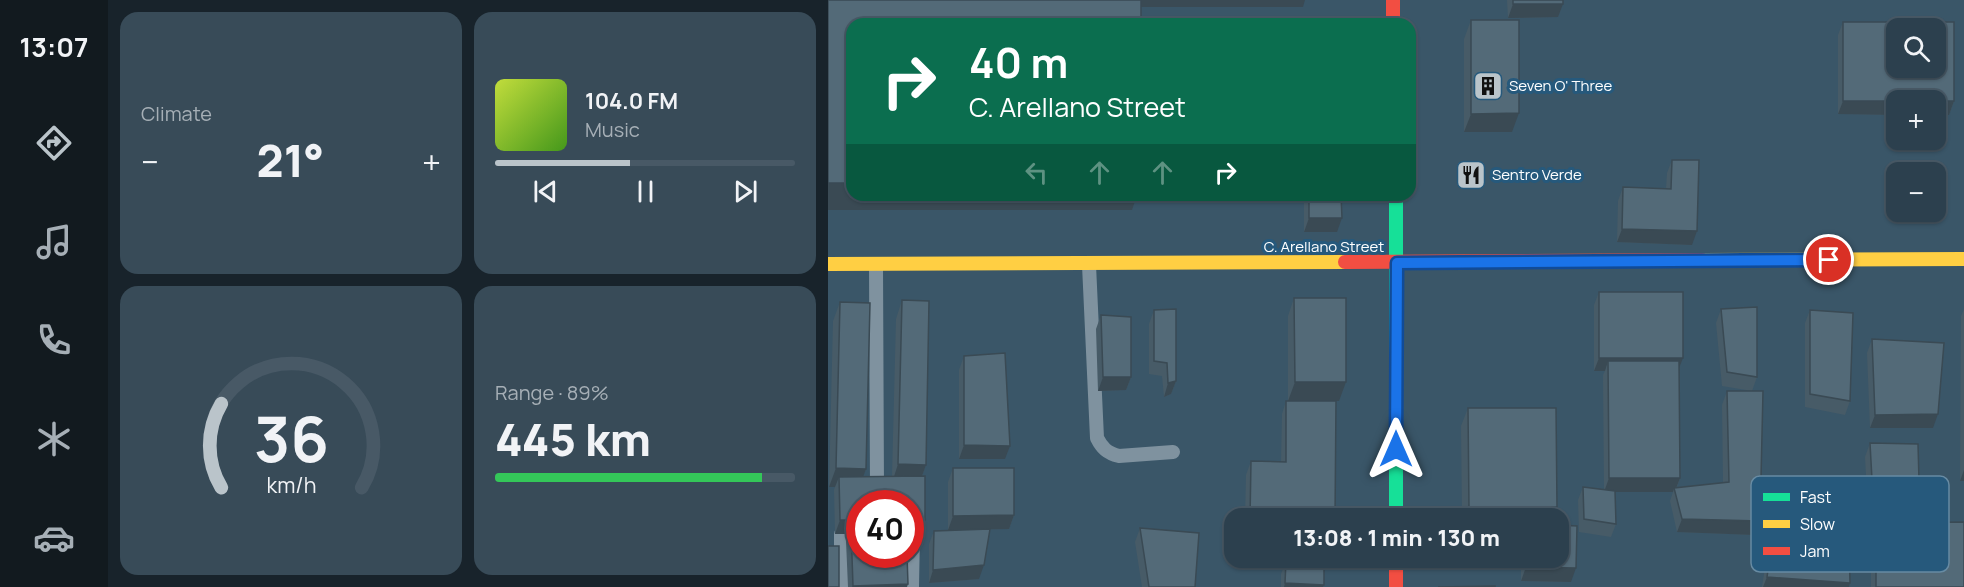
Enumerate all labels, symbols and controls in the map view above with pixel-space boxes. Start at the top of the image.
map controls [1886,18,1946,222]
button: search [1886,18,1946,78]
text: 13:07 [20,28,88,65]
text: 40 m [969,33,1068,91]
icon: right [870,42,948,120]
building icon: Seven O' Three [1472,70,1504,102]
place label: Seven O' Three [1509,75,1612,96]
text: 104.0 FM [585,86,678,116]
text: C. Arellano Street [969,88,1186,125]
button: + [1886,90,1946,150]
text: Climate [141,100,212,127]
text: Music [585,116,640,143]
icon: directions [33,122,75,164]
text: 21° [256,129,324,191]
text: − [141,139,159,184]
text: + [422,139,441,184]
icon: left [1020,156,1053,189]
icon: ahead [1083,156,1116,189]
icon: ahead [1146,156,1179,189]
icon: right [1209,156,1242,189]
restaurant icon: Sentro Verde [1455,159,1487,191]
button: − [1886,162,1946,222]
place label: Sentro Verde [1492,164,1582,185]
icon: previous [529,175,562,208]
icon: pause [629,175,662,208]
icon: next [729,175,762,208]
icon: music [33,221,75,263]
pin [1803,234,1854,285]
street label: C. Arellano Street [1264,236,1384,257]
icon: arrive [1812,243,1845,276]
icon: phone [33,319,75,361]
text: Range · 89% [495,379,609,406]
text: 36 [253,395,329,481]
text: 445 km [495,408,651,470]
position arrow [1364,417,1428,481]
icon: climate [33,418,75,460]
text: km/h [266,470,316,499]
legend [1751,476,1949,572]
text: Fast [1800,486,1831,508]
speed limit sign: 40 [846,490,924,568]
text: Slow [1800,513,1835,535]
icon: car [33,517,75,559]
text: 13:08 · 1 min · 130 m [1293,523,1500,553]
text: Jam [1800,540,1830,562]

